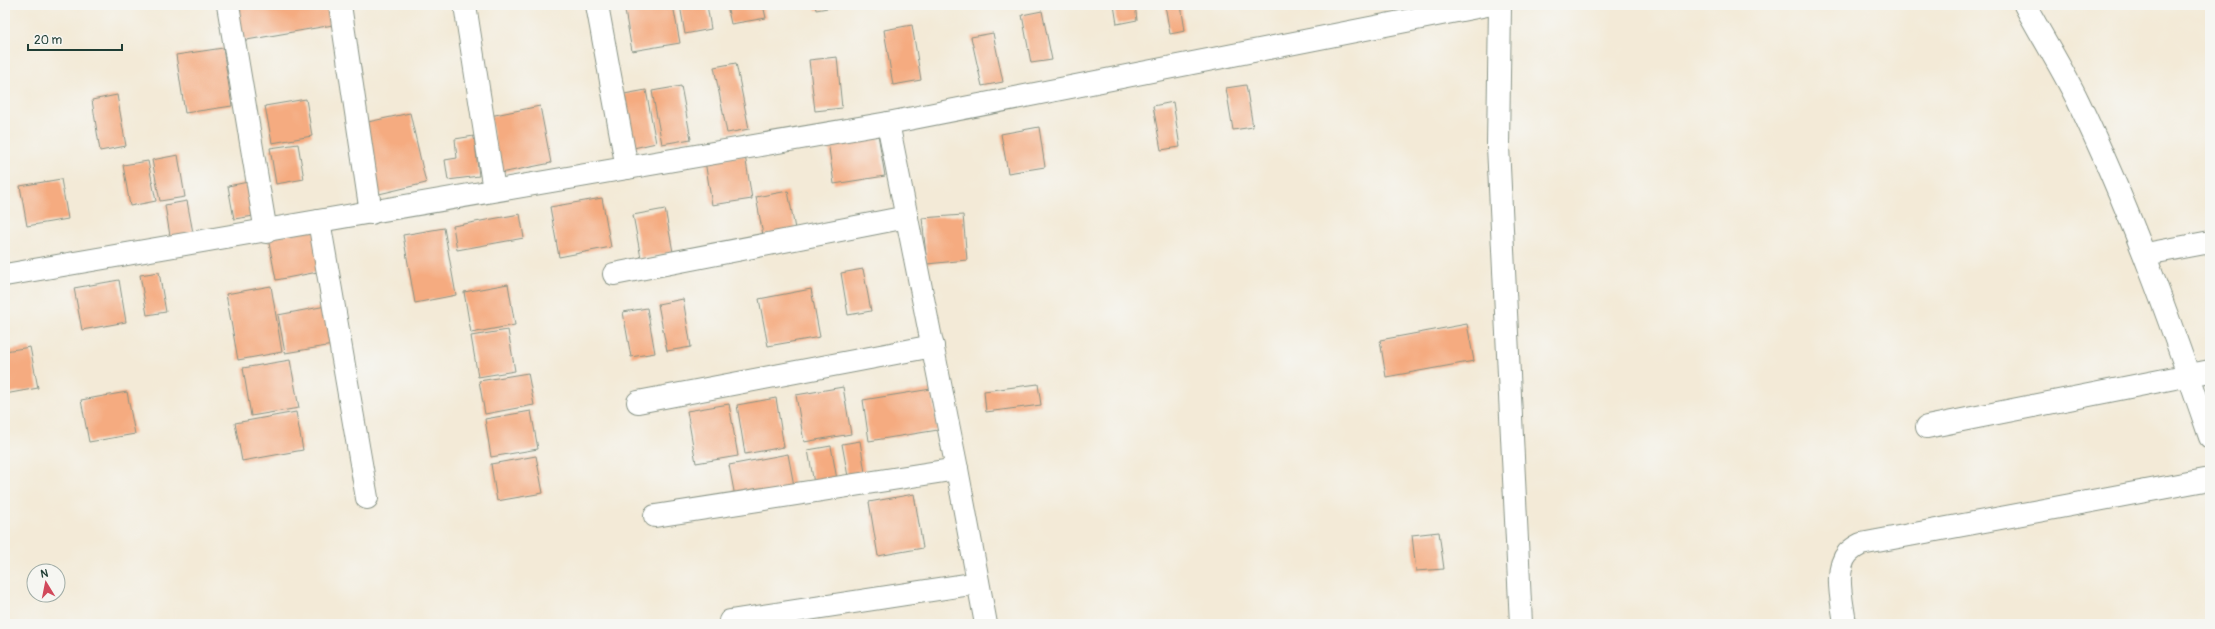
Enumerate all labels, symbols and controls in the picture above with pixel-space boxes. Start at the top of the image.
scale bar [28,26,122,52]
text: 20 m [34,33,63,48]
north arrow [26,563,66,603]
text: N [40,566,50,581]

